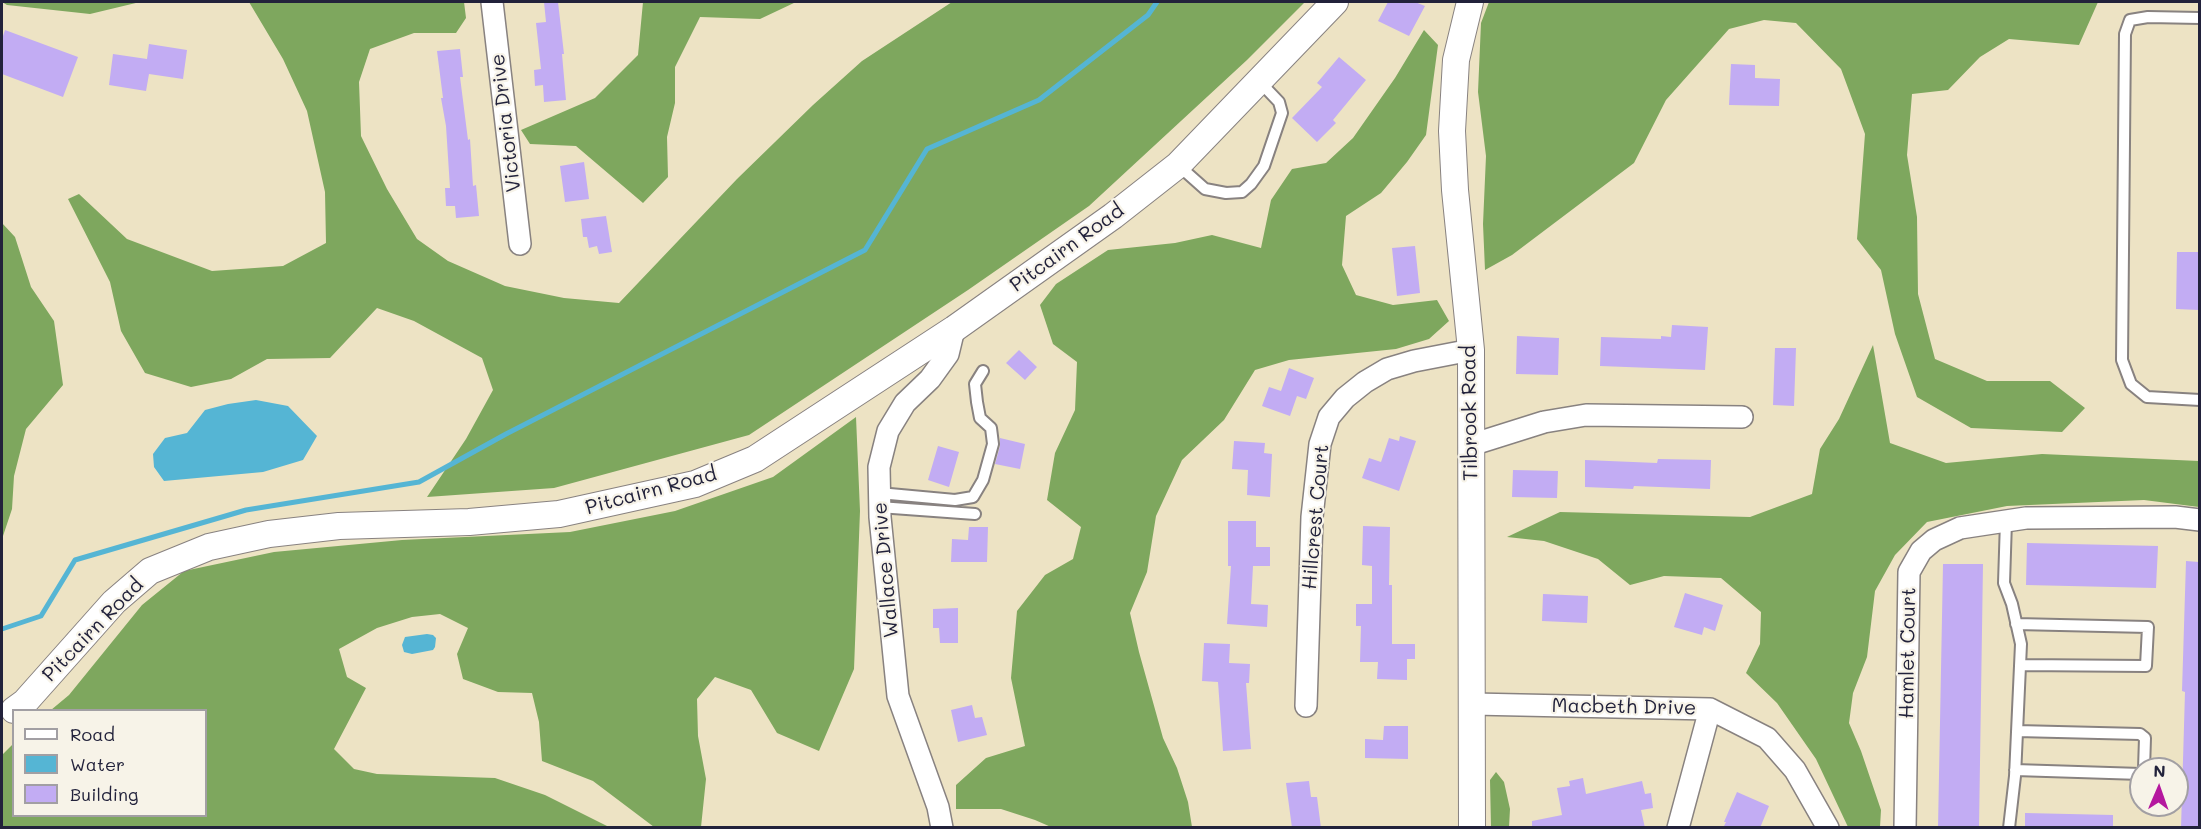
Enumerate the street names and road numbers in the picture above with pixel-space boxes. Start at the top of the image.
street label: Victoria Drive [486,52,526,194]
street label: Pitcairn Road [1005,199,1129,297]
street label: Tilbrook Road [1457,345,1483,481]
street label: Hillcrest Court [1298,444,1334,590]
street label: Pitcairn Road [583,462,719,520]
street label: Wallace Drive [868,501,904,639]
street label: Pitcairn Road [38,573,148,687]
street label: Hamlet Court [1895,587,1921,719]
street label: Macbeth Drive [1551,694,1697,720]

